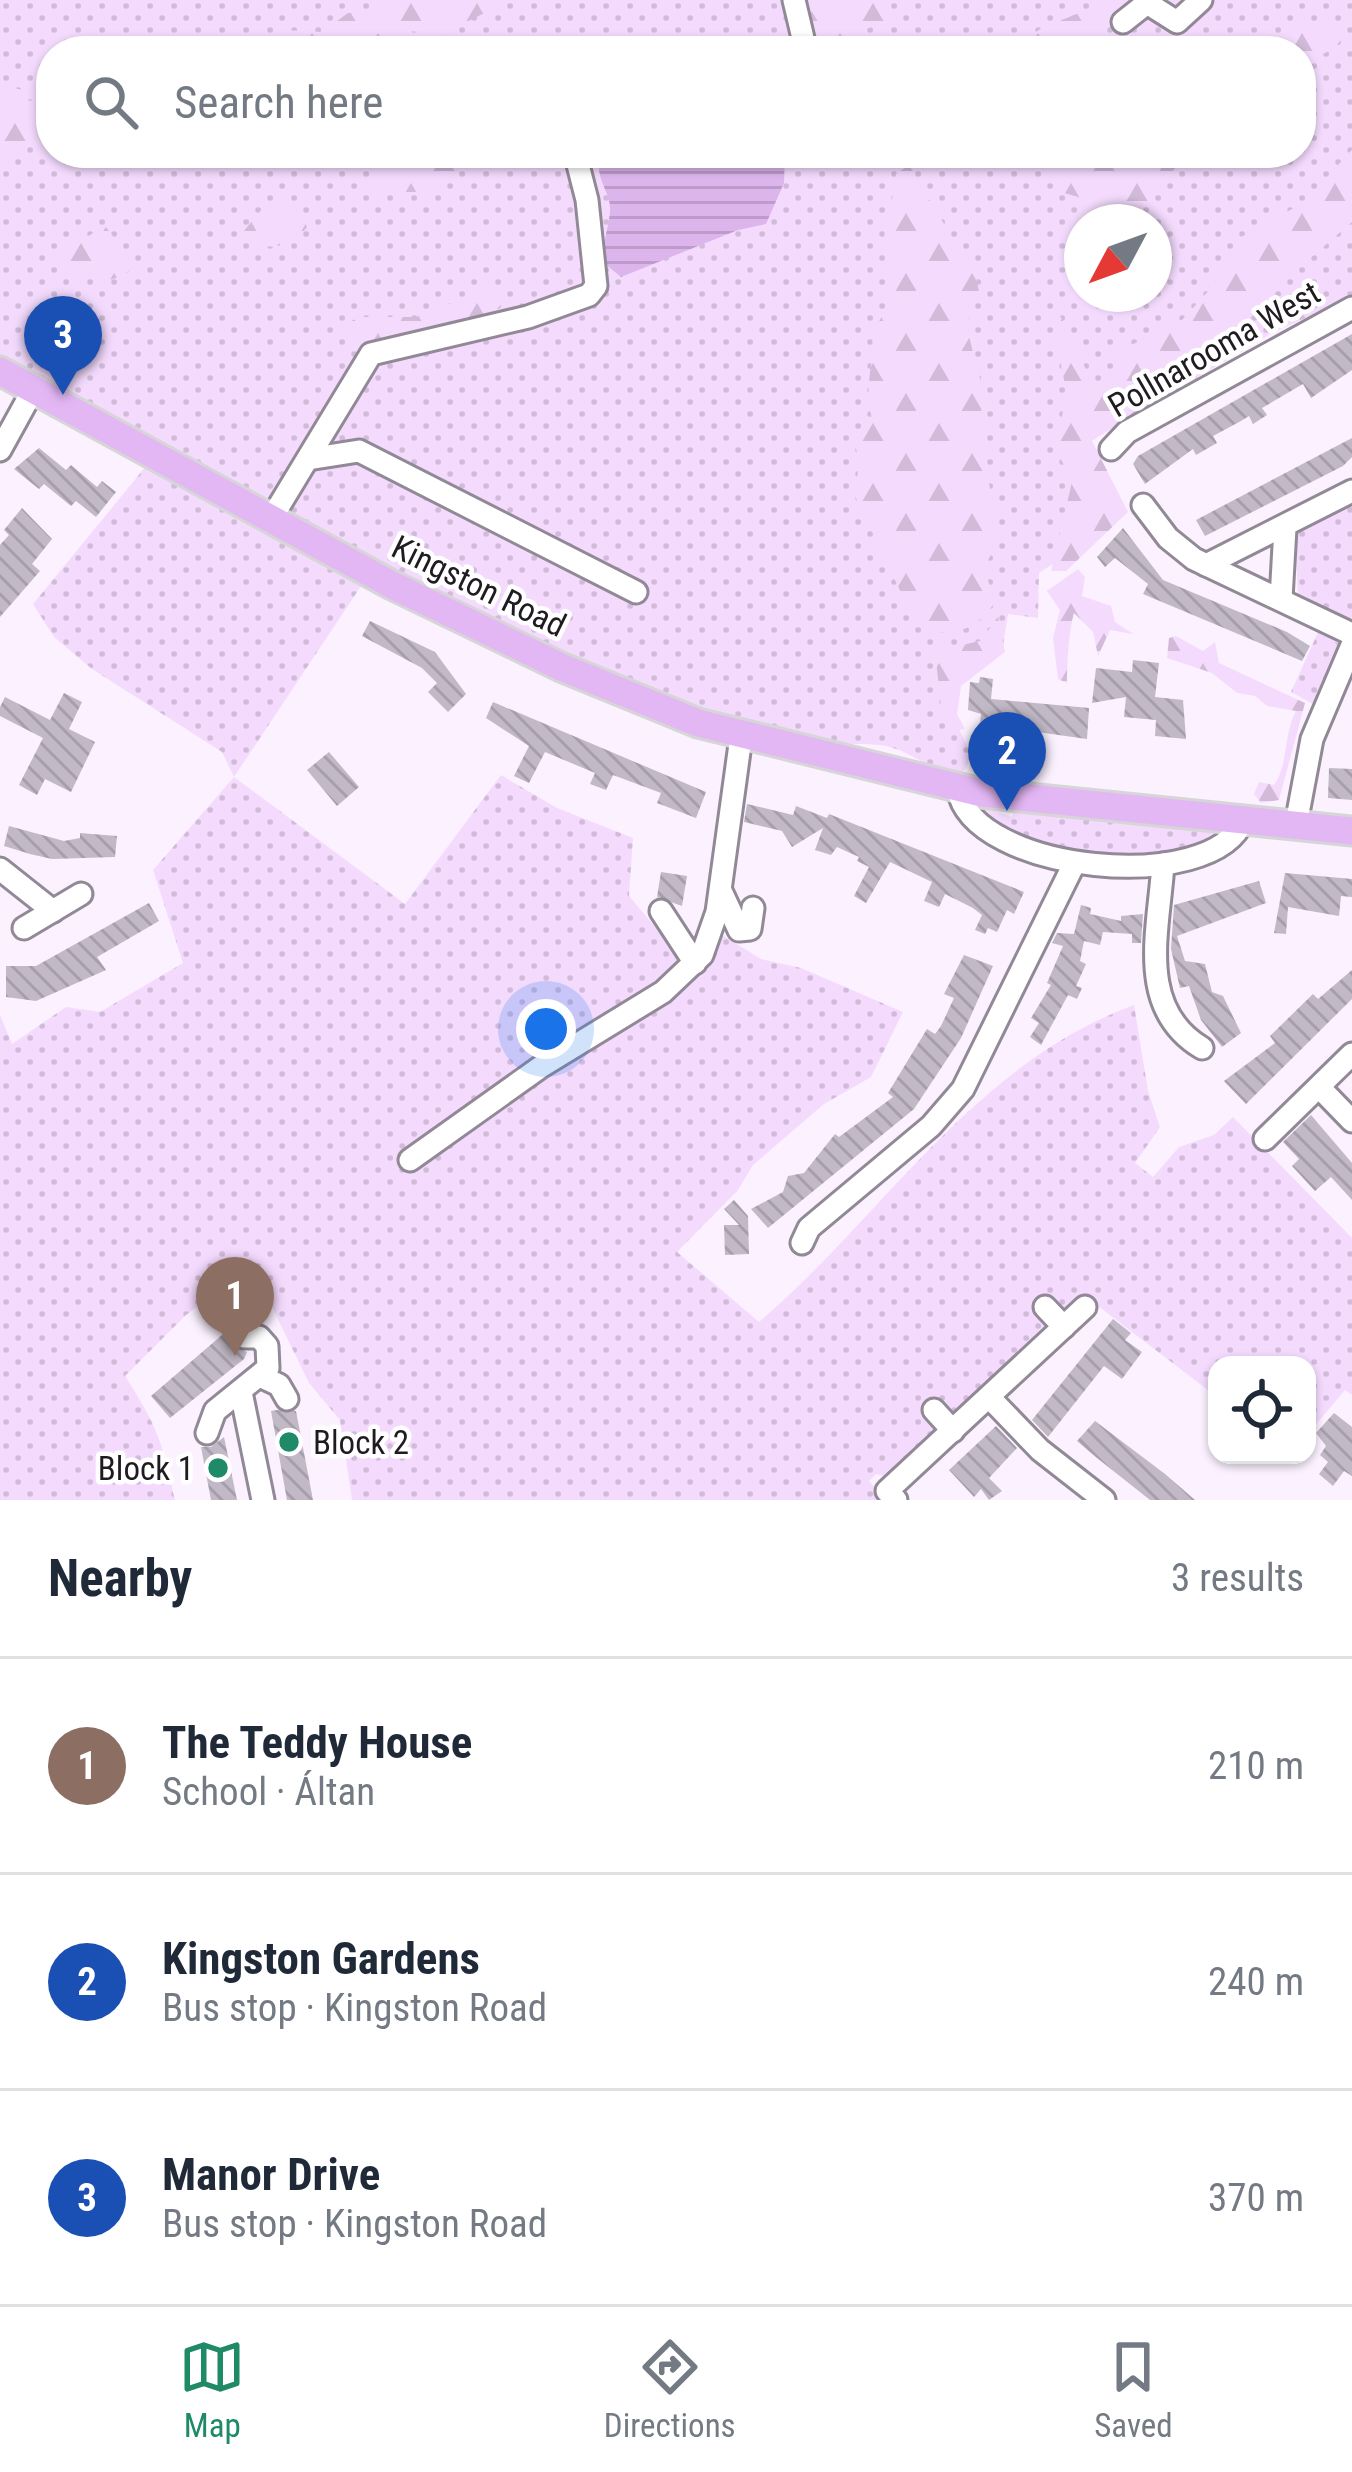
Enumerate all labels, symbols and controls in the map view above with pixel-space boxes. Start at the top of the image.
search box [36,36,1316,168]
icon: search [78,69,144,135]
text: Search here [174,76,383,129]
north arrow [1064,204,1172,312]
street label: Pollnarooma West [1101,273,1327,425]
pin: 3 [24,296,102,395]
street label: Kingston Road [386,527,572,645]
pin: 2 [968,712,1046,811]
your location [516,999,576,1059]
pin: 1 [196,1257,274,1356]
map controls [1208,1356,1316,1464]
button: locate [1208,1356,1316,1464]
place label: Block 2 [313,1423,409,1462]
marker: Block 2 [276,1429,302,1455]
place label: Block 1 [98,1449,194,1488]
marker: Block 1 [205,1455,231,1481]
text: Nearby [48,1549,192,1608]
text: 3 results [1171,1555,1304,1601]
text: The Teddy House [162,1716,472,1769]
text: 1 [77,1743,97,1789]
text: 210 m [1208,1743,1304,1789]
text: School · Áltan [162,1769,375,1815]
text: Kingston Gardens [162,1932,480,1985]
text: 2 [77,1959,97,2005]
text: 240 m [1208,1959,1304,2005]
text: Bus stop · Kingston Road [162,1985,547,2031]
text: Manor Drive [162,2148,380,2201]
text: 3 [77,2175,97,2221]
text: 370 m [1208,2175,1304,2221]
text: Bus stop · Kingston Road [162,2201,547,2247]
tab: Map [179,2334,245,2445]
tab: Directions [604,2334,736,2445]
tab: Saved [1094,2334,1173,2445]

